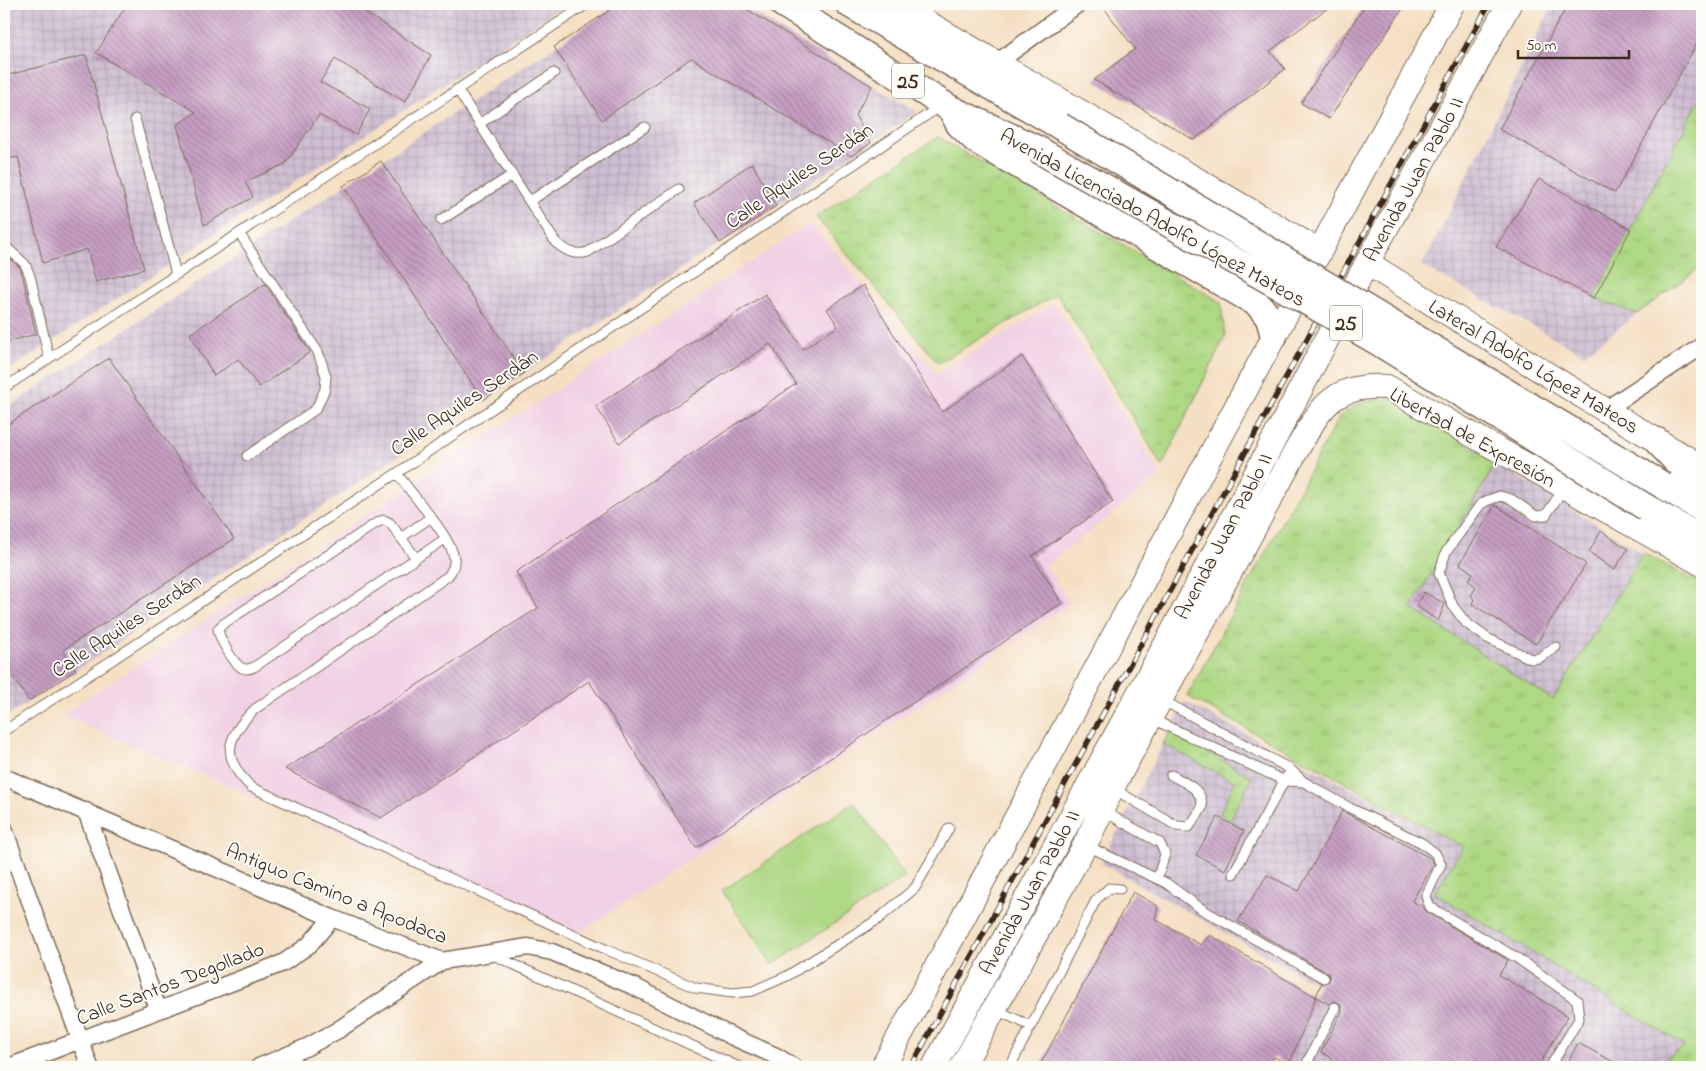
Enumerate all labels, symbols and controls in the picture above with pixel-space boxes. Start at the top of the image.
scale bar [1518,28,1630,60]
text: 50 m [1526,35,1557,57]
road number: 25 [892,64,924,98]
street label: Avenida Juan Pablo II [1357,92,1473,268]
street label: Calle Aquiles Serdán [720,116,880,237]
street label: Avenida Licenciado Adolfo López Mateos [994,122,1310,316]
street label: Lateral Adolfo López Mateos [1422,293,1644,443]
road number: 25 [1330,306,1362,340]
street label: Calle Aquiles Serdán [385,343,545,464]
street label: Libertad de Expresión [1384,381,1561,497]
street label: Avenida Juan Pablo II [1168,448,1281,626]
street label: Calle Aquiles Serdán [46,567,208,686]
street label: Avenida Juan Pablo II [973,805,1089,981]
street label: Antiguo Camino a Apodaca [220,837,452,955]
street label: Calle Santos Degollado [72,935,270,1036]

